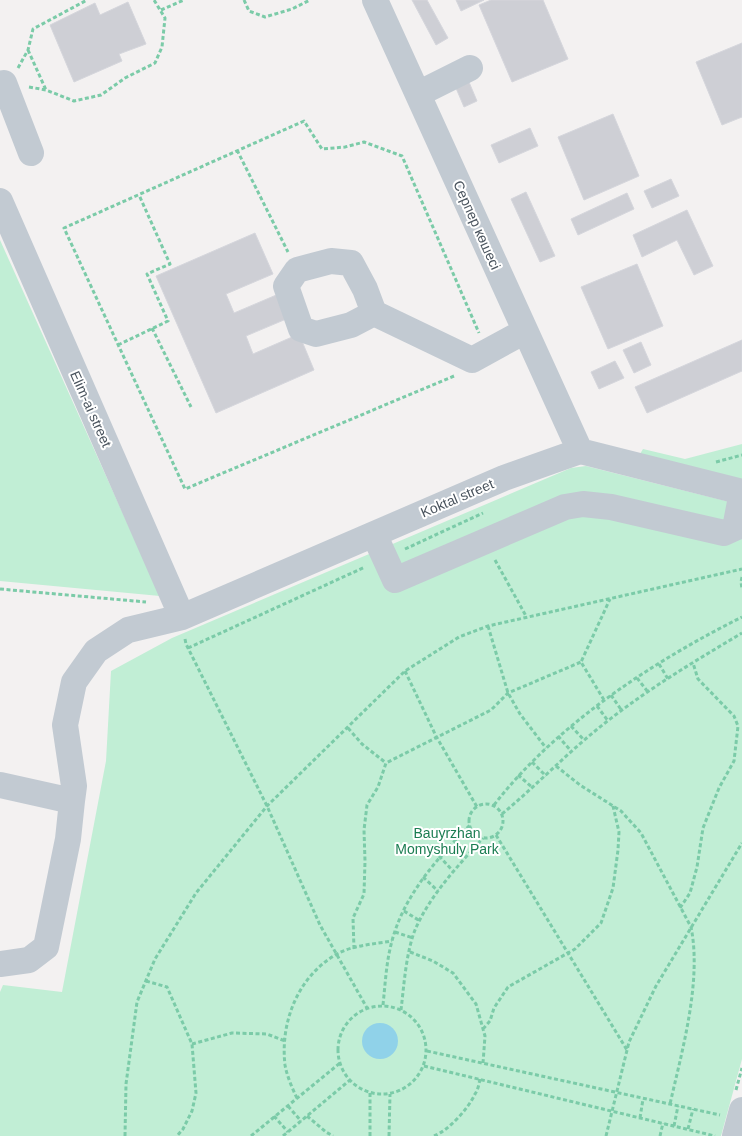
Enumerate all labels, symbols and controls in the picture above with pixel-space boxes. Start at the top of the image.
street label: Серпер көшесі [450,178,504,272]
street label: Elim-ai street [67,368,115,450]
street label: Koktal street [418,475,496,521]
park label: Bauyrzhan Momyshuly Park [395,825,500,857]

